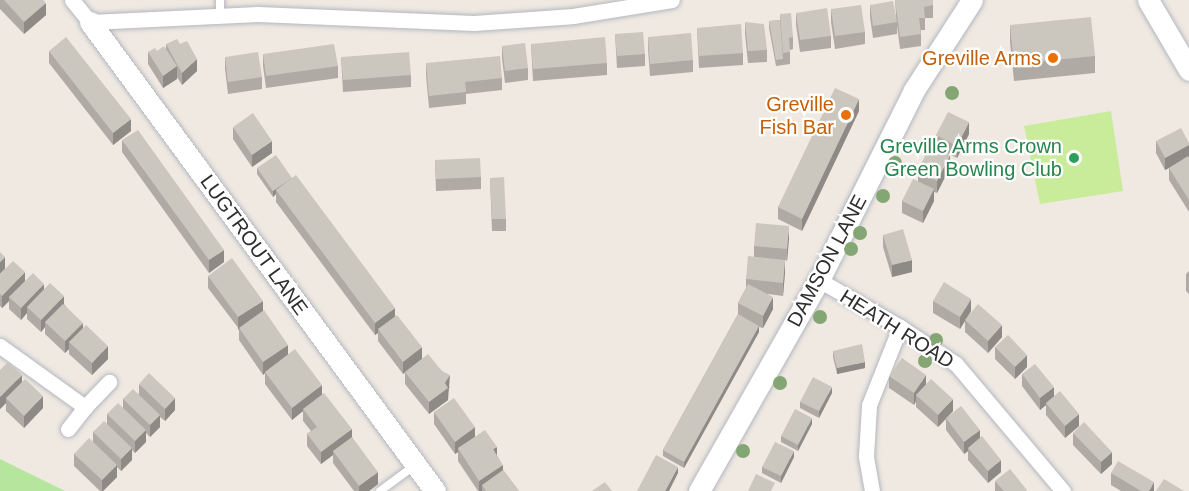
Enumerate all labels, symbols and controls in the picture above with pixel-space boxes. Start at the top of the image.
place label: Greville Arms [921,46,1041,70]
marker: Greville Arms [1046,51,1060,65]
place label: Greville Fish Bar [760,92,834,139]
marker: Greville Fish Bar [839,108,853,122]
place label: Greville Arms Crown Green Bowling Club [879,134,1062,181]
marker: Greville Arms Crown Green Bowling Club [1067,151,1081,165]
street label: LUGTROUT LANE [195,170,313,320]
street label: DAMSON LANE [782,191,872,331]
street label: HEATH ROAD [836,284,958,374]

